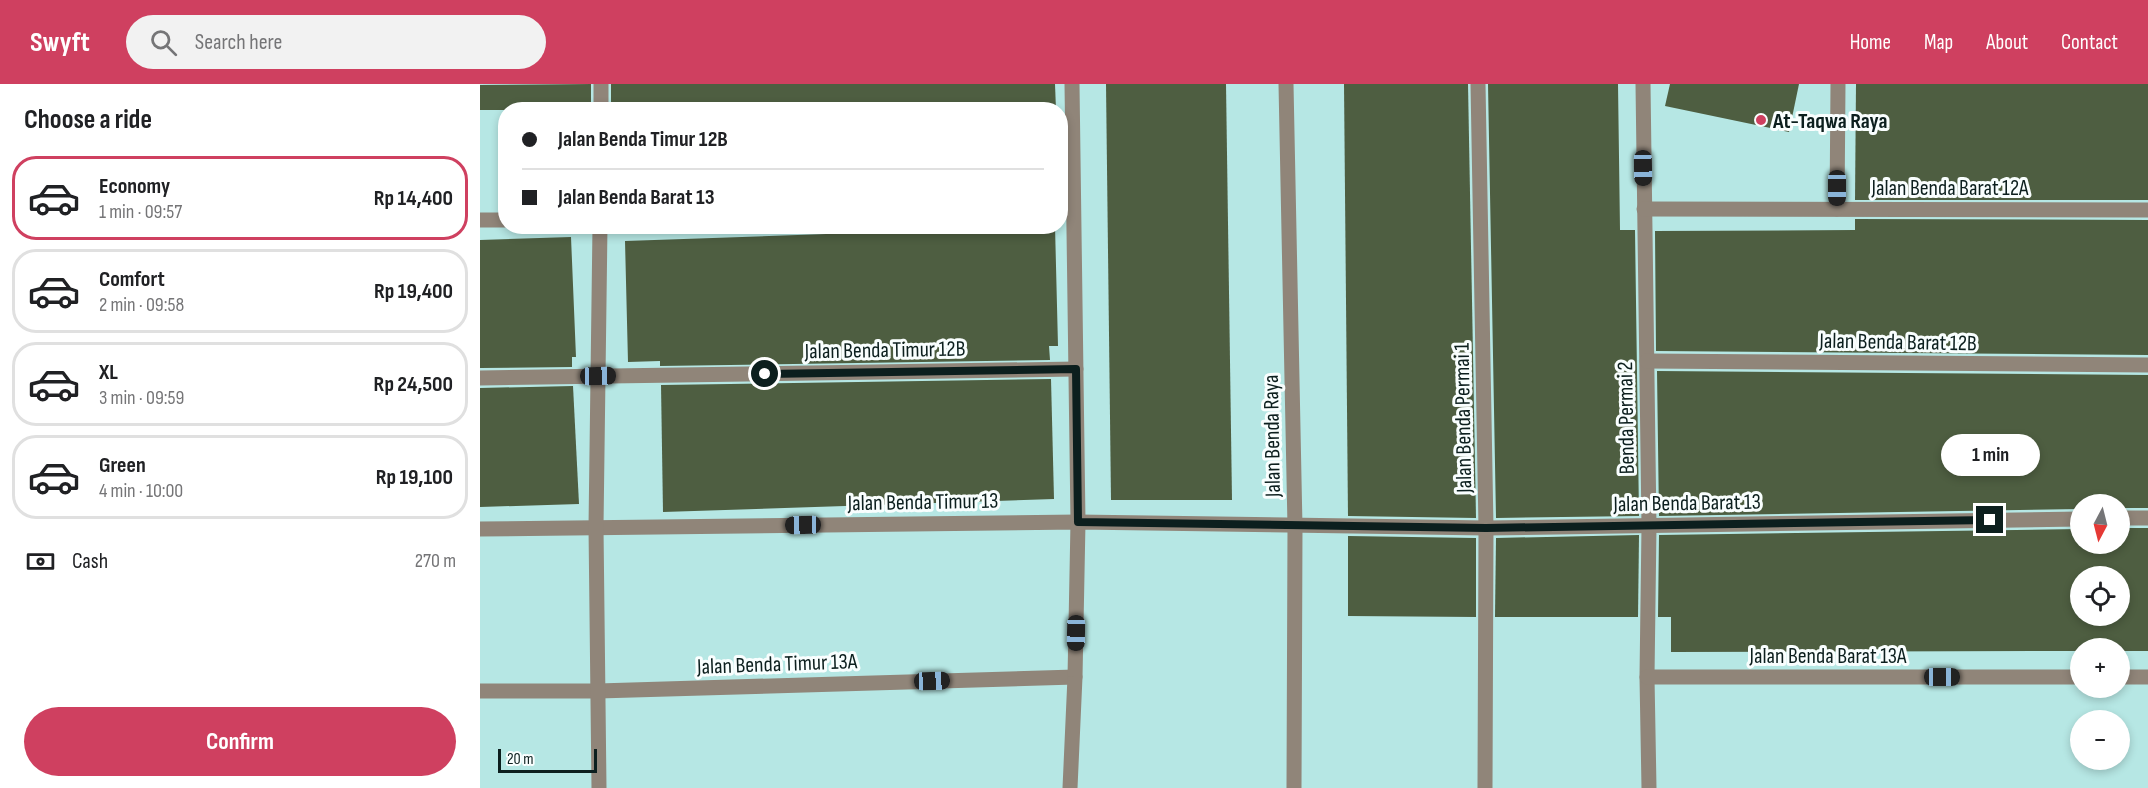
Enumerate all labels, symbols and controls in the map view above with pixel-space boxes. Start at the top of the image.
search box [126,15,546,69]
text: Swyft [30,26,90,59]
icon: search [147,26,180,59]
text: Search here [195,29,282,56]
text: Home [1850,30,1891,55]
text: Map [1924,30,1953,55]
text: About [1986,30,2028,55]
text: Contact [2061,30,2118,55]
text: Choose a ride [24,104,152,136]
place label: At-Taqwa Raya [1772,108,1887,135]
marker: At-Taqwa Raya [1754,113,1768,127]
text: Jalan Benda Timur 12B [558,126,728,153]
car [1634,150,1652,186]
car [1828,170,1846,206]
icon: car [27,171,81,225]
text: Economy [99,173,170,200]
street label: Jalan Benda Barat 12A [1870,175,2029,202]
text: Jalan Benda Barat 13 [558,184,715,211]
text: Rp 14,400 [374,185,453,212]
text: 1 min · 09:57 [99,200,182,224]
icon: car [27,264,81,318]
text: Comfort [99,266,165,293]
text: Rp 19,400 [374,278,453,305]
text: 2 min · 09:58 [99,293,184,317]
street label: Jalan Benda Barat 12B [1818,328,1977,357]
street label: Jalan Benda Timur 12B [803,336,966,365]
street label: Jalan Benda Permai 1 [1449,342,1478,494]
icon: car [27,357,81,411]
text: XL [99,359,118,386]
route start [751,360,778,387]
street label: Benda Permai 2 [1612,361,1641,475]
car [580,367,616,385]
text: Rp 24,500 [374,371,453,398]
street label: Jalan Benda Raya [1258,375,1287,498]
text: 3 min · 09:59 [99,386,184,410]
callout: 1 min [1940,433,2039,475]
text: 1 min [1972,443,2009,467]
icon: car [27,450,81,504]
text: Green [99,452,146,479]
text: Rp 19,100 [376,464,453,491]
text: 4 min · 10:00 [99,479,183,503]
street label: Jalan Benda Timur 13 [846,488,999,517]
street label: Jalan Benda Barat 13 [1612,489,1761,518]
north arrow [2070,494,2130,554]
map controls [2070,494,2130,770]
route end [1976,506,2003,533]
car [785,516,821,534]
icon: cash [24,545,57,578]
text: Cash [72,548,108,575]
text: 270 m [415,549,456,573]
button: locate [2070,566,2130,626]
car [1067,615,1085,651]
button: + [2070,638,2130,698]
street label: Jalan Benda Barat 13A [1749,643,1907,670]
street label: Jalan Benda Timur 13A [696,648,858,681]
car [1924,668,1960,686]
car [914,671,950,691]
button: Confirm [24,707,456,776]
button: − [2070,710,2130,770]
scale bar [498,746,597,774]
text: 20 m [507,750,534,769]

